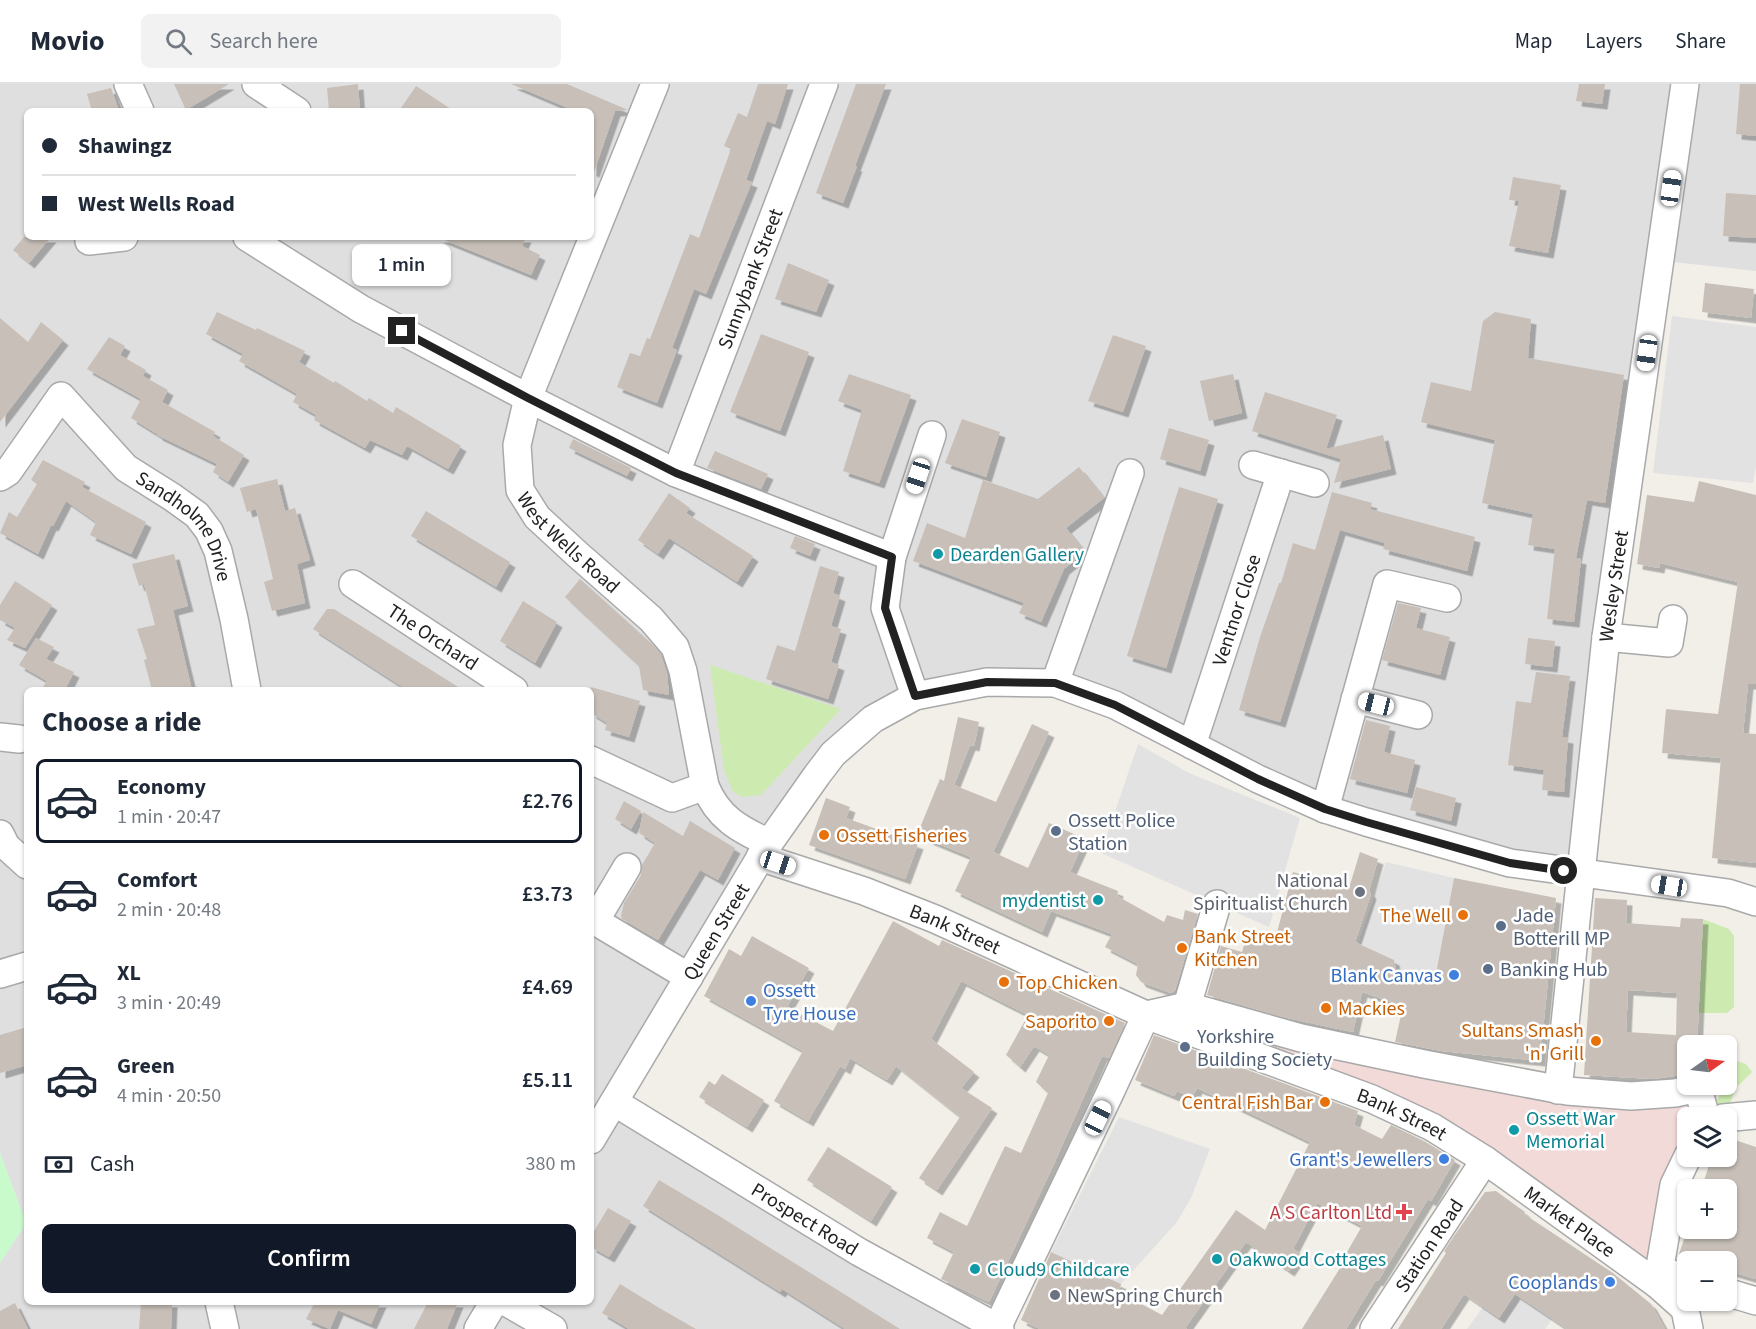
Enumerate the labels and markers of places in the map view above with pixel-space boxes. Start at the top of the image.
place label: Dearden Gallery [950,541,1085,569]
marker: Dearden Gallery [931,547,945,561]
place label: Ossett Police Station [1068,807,1175,858]
place label: Ossett Fisheries [836,822,967,850]
marker: Ossett Police Station [1049,824,1063,838]
marker: Ossett Fisheries [817,828,831,842]
place label: National Spiritualist Church [1193,867,1348,918]
marker: National Spiritualist Church [1353,885,1367,899]
place label: mydentist [1002,887,1086,915]
marker: mydentist [1091,893,1105,907]
place label: The Well [1380,902,1451,930]
place label: Jade Botterill MP [1513,902,1610,953]
marker: The Well [1456,908,1470,922]
marker: Jade Botterill MP [1494,919,1508,933]
place label: Bank Street Kitchen [1194,923,1291,974]
marker: Bank Street Kitchen [1175,941,1189,955]
place label: Banking Hub [1500,956,1608,984]
place label: Blank Canvas [1330,962,1442,990]
marker: Banking Hub [1481,962,1495,976]
marker: Blank Canvas [1447,968,1461,982]
place label: Top Chicken [1016,969,1118,997]
marker: Top Chicken [997,975,1011,989]
place label: Ossett Tyre House [763,977,856,1028]
marker: Ossett Tyre House [744,994,758,1008]
place label: Mackies [1338,995,1405,1023]
marker: Mackies [1319,1001,1333,1015]
place label: Saporito [1025,1008,1097,1036]
marker: Saporito [1102,1014,1116,1028]
place label: Sultans Smash 'n' Grill [1461,1017,1584,1068]
place label: Yorkshire Building Society [1196,1023,1333,1074]
marker: Sultans Smash 'n' Grill [1589,1034,1603,1048]
marker: Yorkshire Building Society [1178,1040,1192,1054]
place label: Central Fish Bar [1181,1089,1313,1117]
marker: Central Fish Bar [1318,1095,1332,1109]
place label: Ossett War Memorial [1526,1105,1615,1156]
marker: Ossett War Memorial [1507,1123,1521,1137]
place label: Grant's Jewellers [1289,1146,1432,1174]
marker: Grant's Jewellers [1437,1152,1451,1166]
place label: A S Carlton Ltd [1270,1199,1392,1227]
marker: A S Carlton Ltd [1397,1205,1411,1219]
place label: Oakwood Cottages [1229,1246,1386,1274]
marker: Oakwood Cottages [1210,1252,1224,1266]
place label: Cloud9 Childcare [987,1256,1129,1284]
marker: Cloud9 Childcare [968,1262,982,1276]
place label: Cooplands [1508,1269,1598,1297]
marker: Cooplands [1603,1275,1617,1289]
place label: NewSpring Church [1067,1282,1223,1310]
marker: NewSpring Church [1048,1288,1062,1302]

